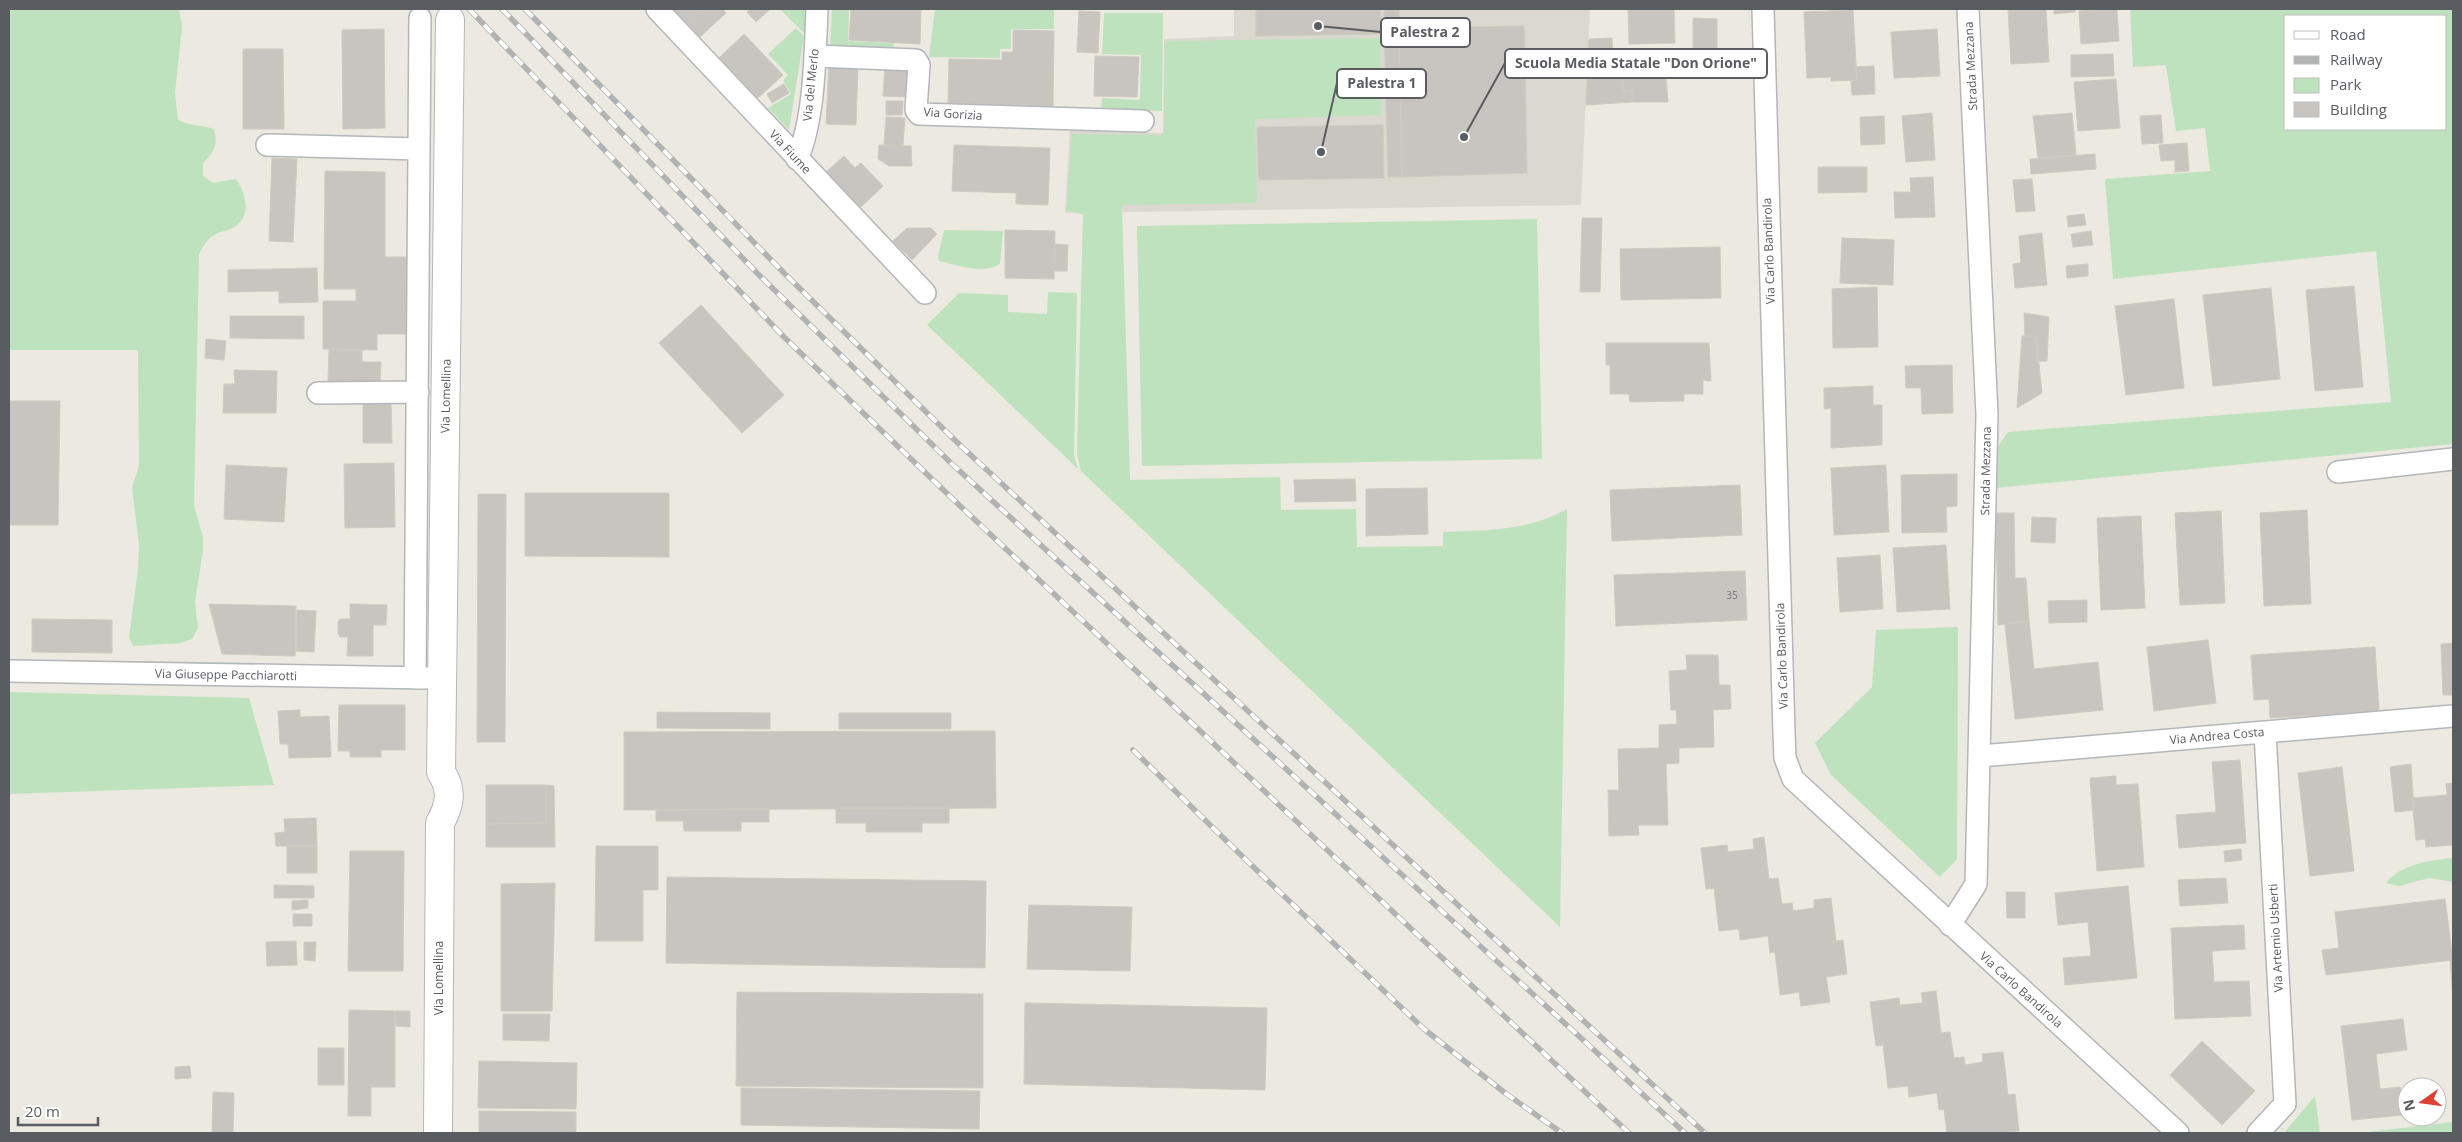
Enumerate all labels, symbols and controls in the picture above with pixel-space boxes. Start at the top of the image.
legend [2284,15,2447,130]
callout: Palestra 2 [1381,18,1470,47]
street label: Strada Mezzana [1960,21,1981,111]
text: Palestra 2 [1390,22,1460,41]
text: Road [2330,24,2366,44]
street label: Via del Merlo [798,48,823,122]
callout: Scuola Media Statale "Don Orione" [1505,49,1767,78]
text: Railway [2330,49,2383,69]
text: Scuola Media Statale "Don Orione" [1515,53,1757,72]
callout: Palestra 1 [1337,69,1426,98]
text: Palestra 1 [1347,73,1417,92]
text: Park [2330,74,2361,94]
text: Building [2330,99,2387,119]
street label: Via Gorizia [923,103,983,124]
street label: Via Fiume [766,126,815,178]
street label: Via Carlo Bandirola [1758,198,1779,305]
street label: Via Lomellina [436,359,455,433]
street label: Strada Mezzana [1976,426,1995,516]
house number: 35 [1726,588,1738,602]
street label: Via Carlo Bandirola [1771,603,1792,710]
street label: Via Giuseppe Pacchiarotti [155,665,297,684]
street label: Via Andrea Costa [2169,723,2265,748]
street label: Via Artemio Usberti [2264,883,2287,993]
street label: Via Lomellina [430,941,447,1015]
street label: Via Carlo Bandirola [1976,948,2067,1032]
north arrow [2397,1077,2447,1127]
scale bar [18,1094,98,1126]
text: N [2398,1097,2419,1113]
text: 20 m [25,1101,60,1121]

